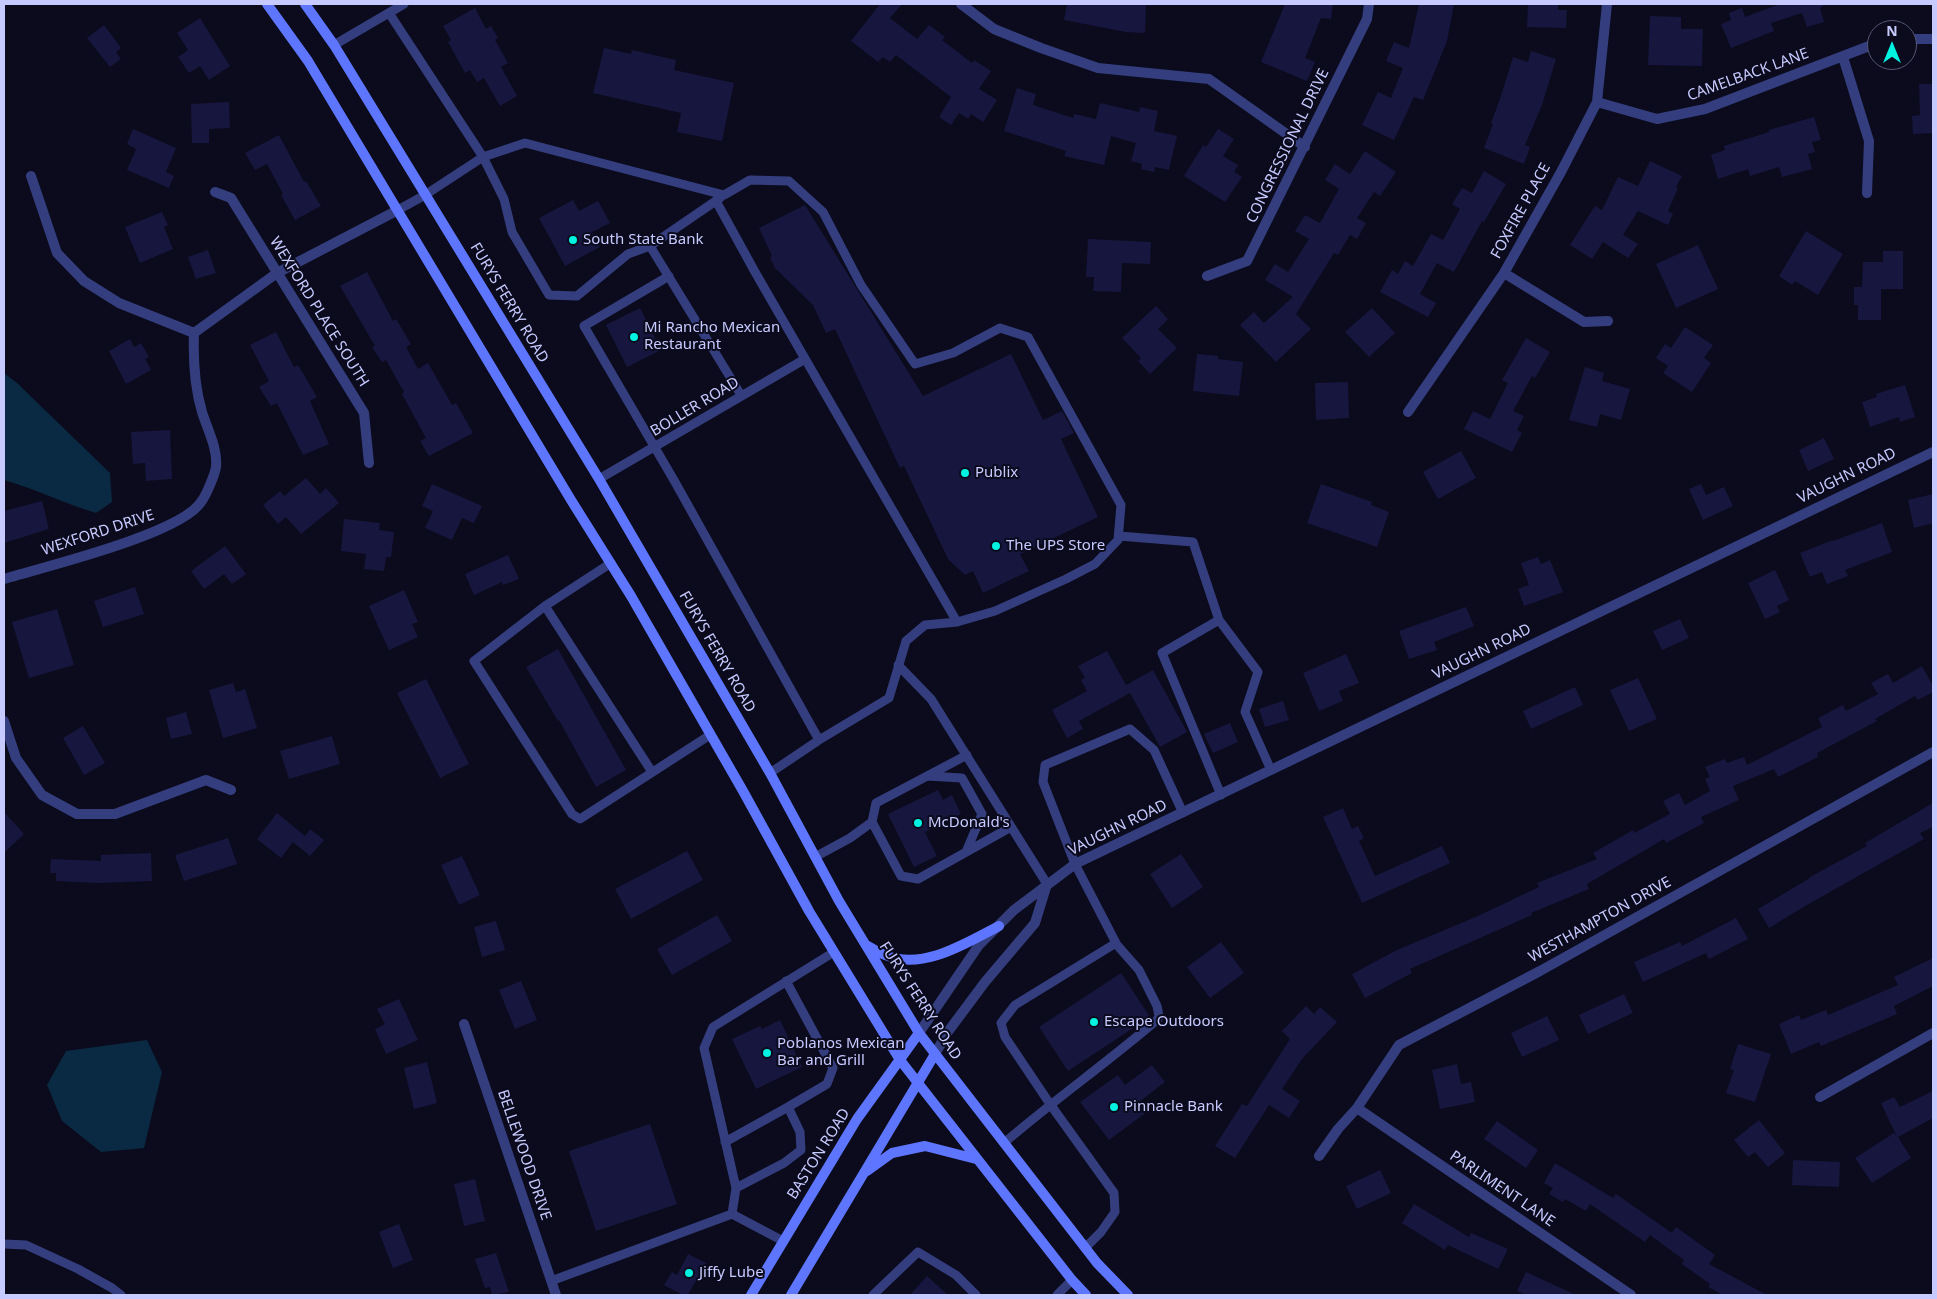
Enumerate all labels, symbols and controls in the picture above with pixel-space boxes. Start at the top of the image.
north arrow [1867,20,1917,70]
text: N [1886,21,1898,40]
street label: CAMELBACK LANE [1685,45,1811,105]
street label: CONGRESSIONAL DRIVE [1243,66,1333,226]
street label: FOXFIRE PLACE [1487,160,1555,262]
place label: South State Bank [583,231,703,249]
street label: WEXFORD PLACE SOUTH [266,234,372,390]
marker: South State Bank [567,234,579,246]
street label: FURYS FERRY ROAD [466,240,552,366]
place label: Mi Rancho Mexican Restaurant [644,319,780,354]
marker: Mi Rancho Mexican Restaurant [628,331,640,343]
street label: BOLLER ROAD [647,374,743,440]
street label: VAUGHN ROAD [1795,444,1899,508]
place label: Publix [975,464,1018,482]
marker: Publix [959,467,971,479]
street label: WEXFORD DRIVE [39,506,157,560]
place label: The UPS Store [1006,537,1105,555]
marker: The UPS Store [990,540,1002,552]
street label: FURYS FERRY ROAD [675,588,759,716]
street label: VAUGHN ROAD [1430,620,1534,684]
street label: VAUGHN ROAD [1066,796,1170,860]
place label: McDonald's [928,814,1010,832]
marker: McDonald's [912,817,924,829]
street label: WESTHAMPTON DRIVE [1526,873,1674,967]
street label: FURYS FERRY ROAD [875,939,965,1063]
place label: Escape Outdoors [1104,1013,1224,1031]
marker: Escape Outdoors [1088,1016,1100,1028]
place label: Poblanos Mexican Bar and Grill [777,1035,905,1070]
marker: Poblanos Mexican Bar and Grill [761,1047,773,1059]
street label: BELLEWOOD DRIVE [493,1087,555,1223]
place label: Pinnacle Bank [1124,1098,1223,1116]
marker: Pinnacle Bank [1108,1101,1120,1113]
street label: BASTON ROAD [784,1105,854,1203]
street label: PARLIMENT LANE [1446,1147,1558,1231]
place label: Jiffy Lube [699,1264,764,1282]
marker: Jiffy Lube [683,1267,695,1279]

